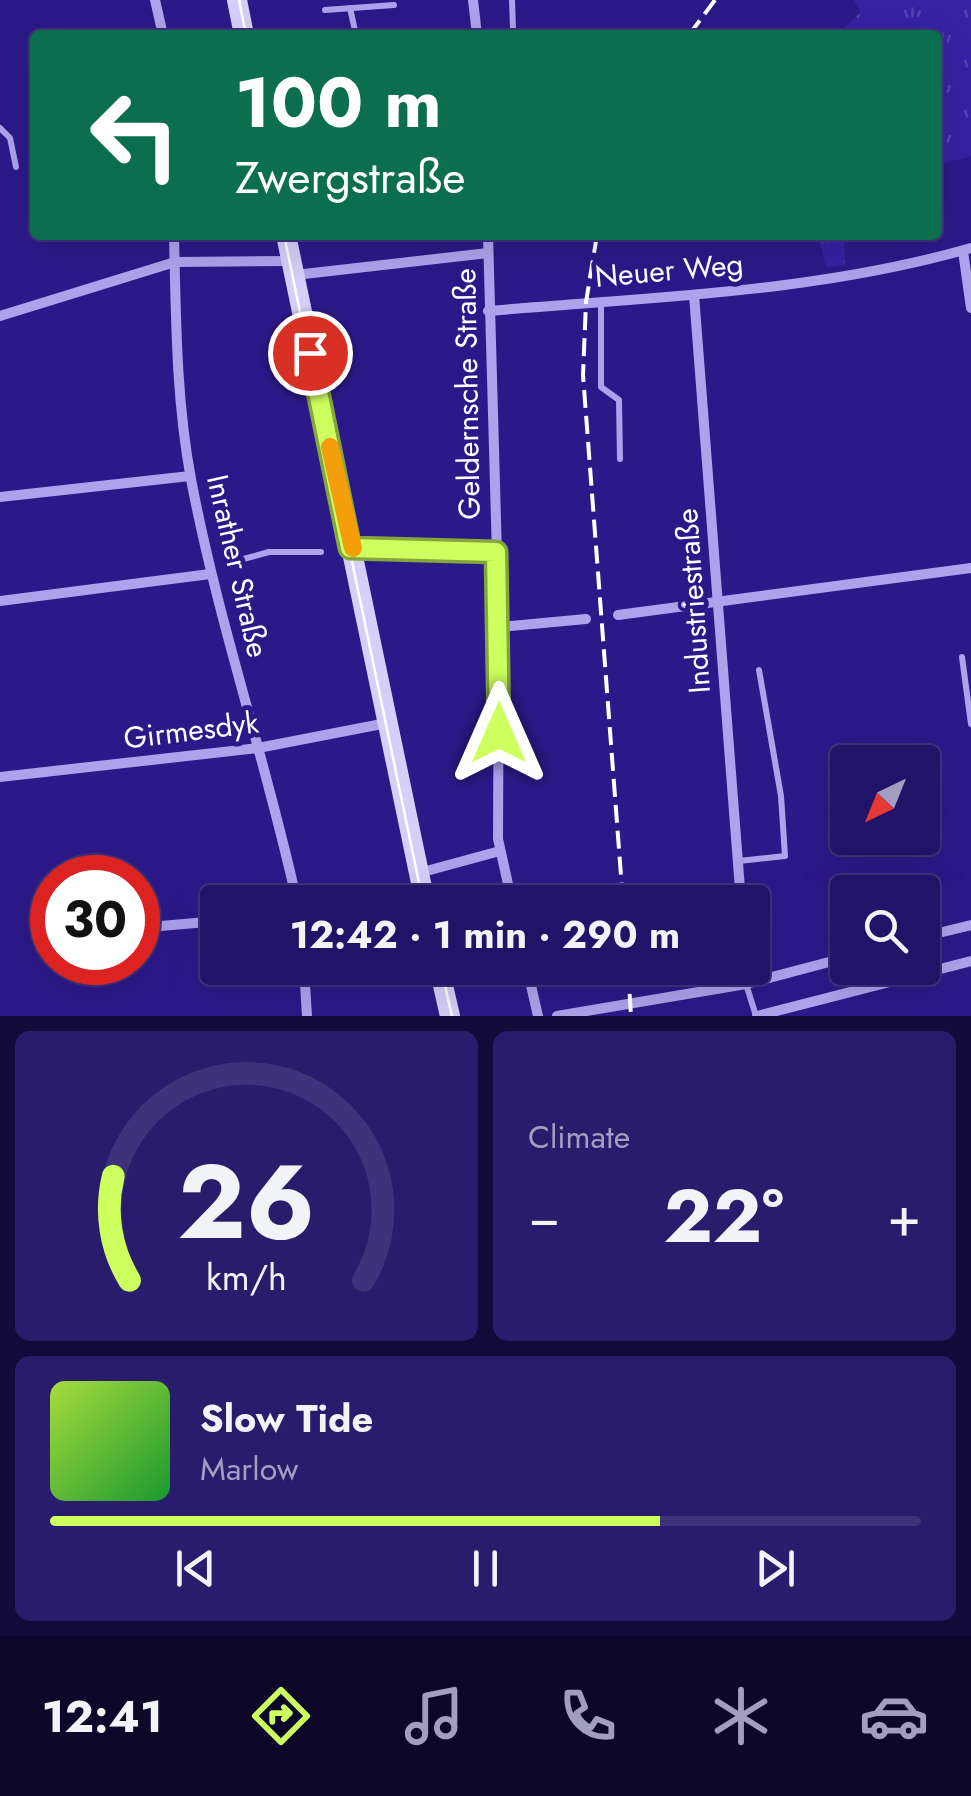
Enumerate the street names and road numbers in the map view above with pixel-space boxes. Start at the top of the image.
street label: Neuer Weg [593,242,745,298]
street label: Geldernsche Straße [443,268,491,520]
street label: Inrather Straße [196,470,280,662]
street label: Industriestraße [665,507,721,695]
street label: Girmesdyk [121,700,262,760]

